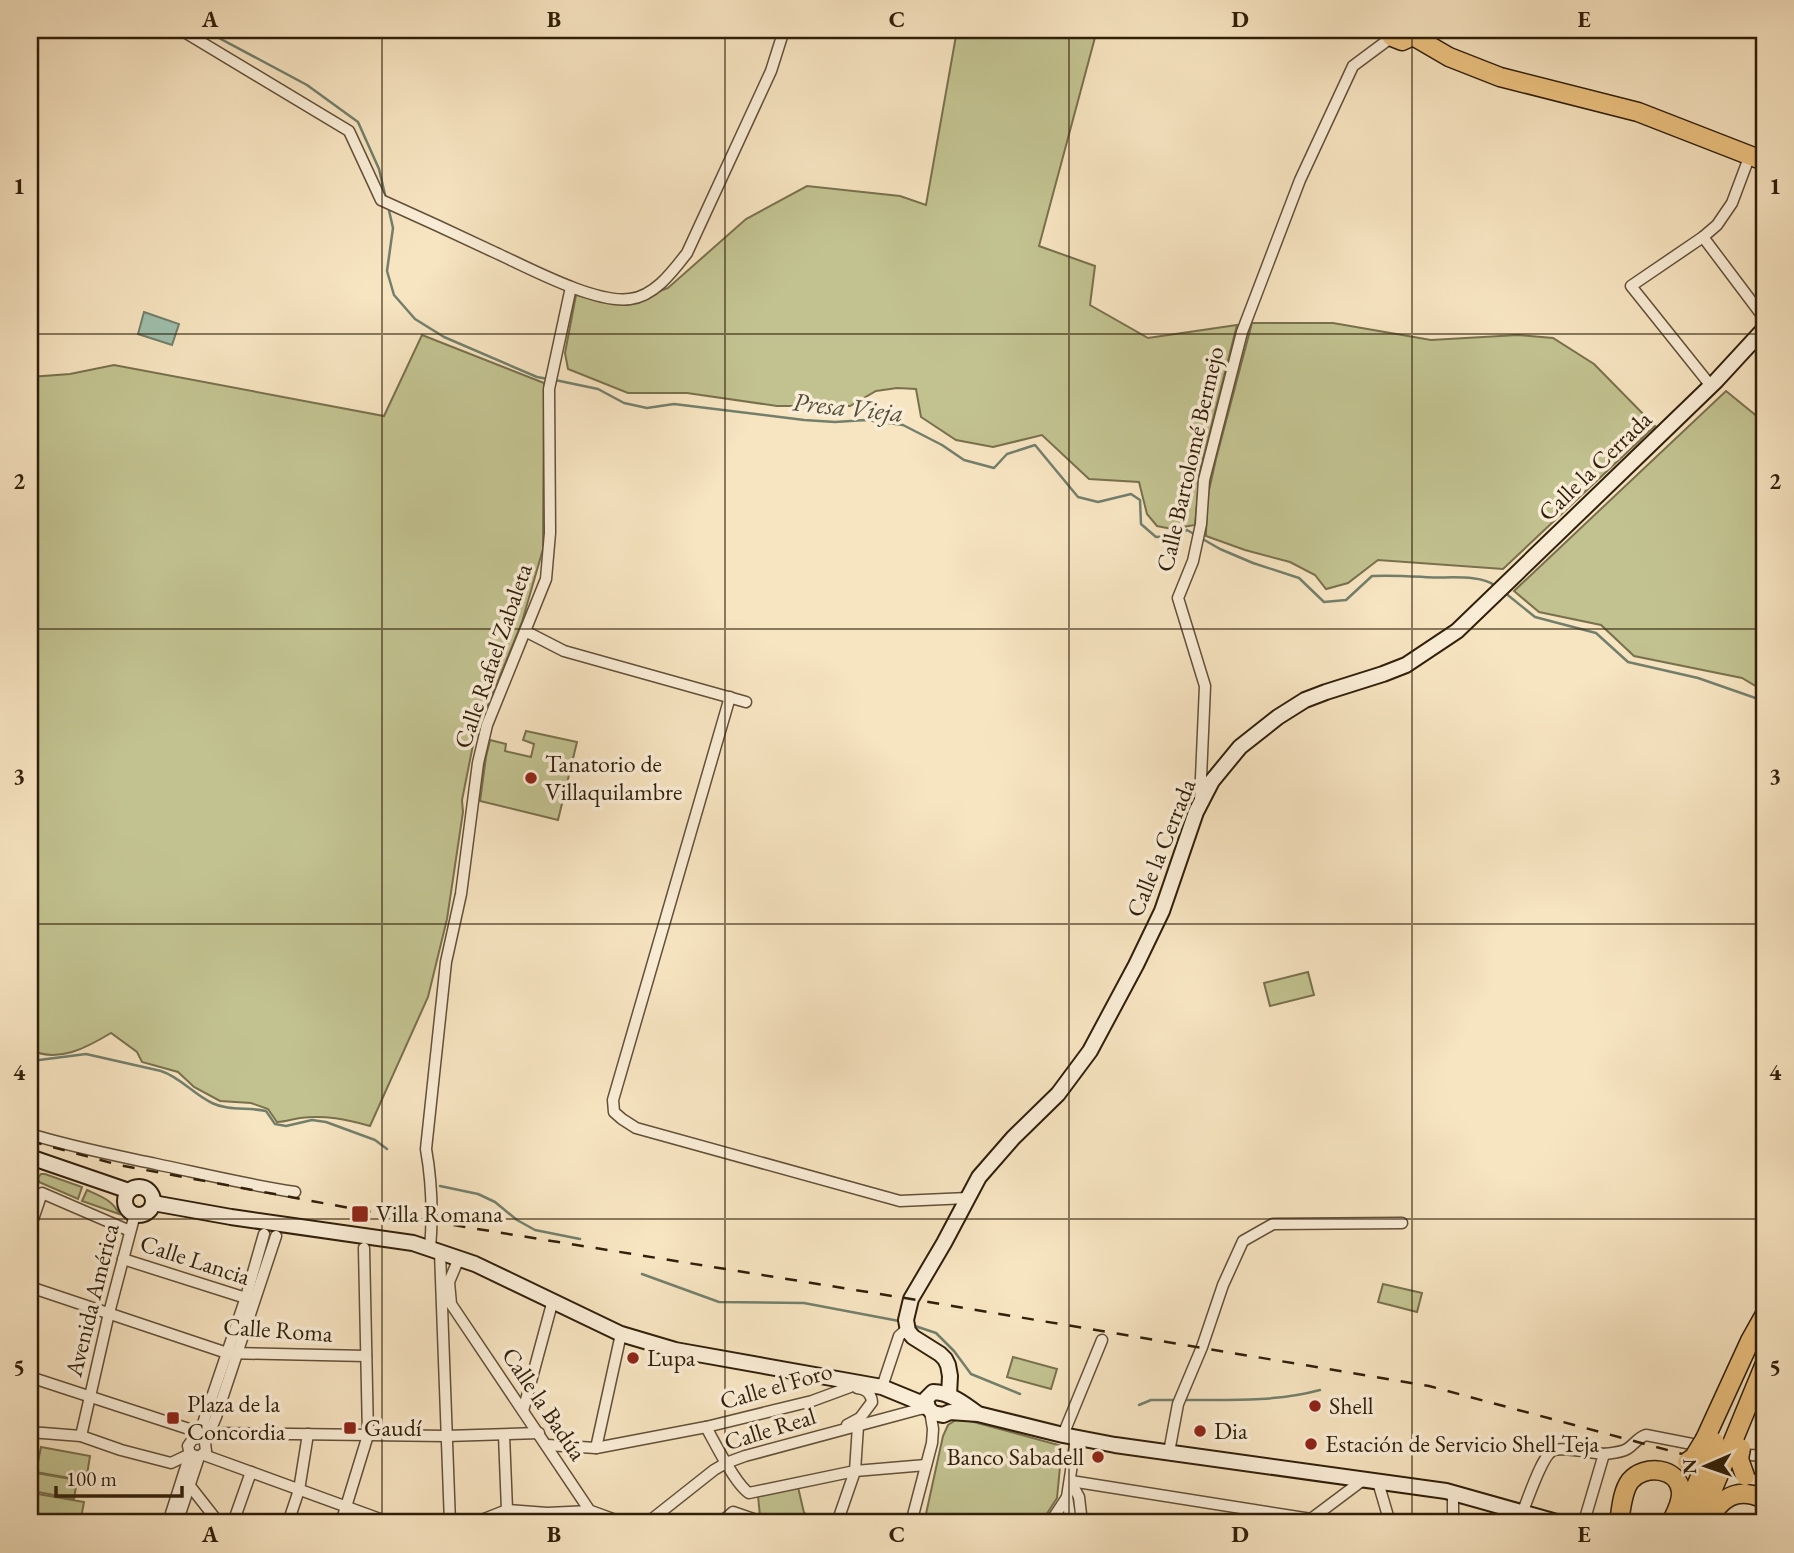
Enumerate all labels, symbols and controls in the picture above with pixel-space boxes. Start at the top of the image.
text: A [201,4,219,34]
text: B [547,4,561,34]
text: C [889,4,905,34]
text: D [1231,4,1249,34]
text: E [1577,4,1591,34]
text: 1 [13,171,25,201]
text: 1 [1769,171,1781,201]
street label: Calle Bartolomé Bermejo [1149,343,1231,575]
water label: Presa Vieja [791,384,905,430]
street label: Calle la Cerrada [1531,403,1658,528]
text: 2 [13,466,25,496]
text: 2 [1769,466,1781,496]
street label: Calle Rafael Zabaleta [446,559,539,752]
place label: Tanatorio de Villaquilambre [545,748,682,807]
text: 3 [13,761,25,791]
text: 3 [1769,761,1781,791]
marker: Tanatorio de Villaquilambre [523,770,539,786]
street label: Calle la Cerrada [1119,774,1202,921]
text: 4 [13,1057,26,1087]
text: 4 [1769,1057,1782,1087]
place label: Villa Romana [376,1198,503,1229]
marker: Villa Romana [350,1204,370,1224]
street label: Avenida América [57,1220,126,1381]
street label: Calle Lancia [136,1227,254,1292]
street label: Calle Roma [222,1310,334,1349]
street label: Calle la Badúa [495,1341,594,1467]
place label: Lupa [647,1342,696,1373]
marker: Lupa [625,1350,641,1366]
text: 5 [13,1352,25,1382]
text: 5 [1769,1352,1781,1382]
street label: Calle el Foro [716,1355,836,1416]
place label: Plaza de la Concordia [187,1388,286,1447]
place label: Shell [1329,1390,1374,1421]
marker: Shell [1307,1398,1323,1414]
street label: Calle Real [720,1400,820,1457]
marker: Plaza de la Concordia [165,1410,181,1426]
place label: Gaudí [364,1412,422,1443]
place label: Dia [1214,1415,1248,1446]
marker: Gaudí [342,1420,358,1436]
marker: Dia [1192,1423,1208,1439]
place label: Estación de Servicio Shell Teja [1325,1428,1600,1459]
north arrow [1672,1430,1742,1500]
marker: Estación de Servicio Shell Teja [1303,1436,1319,1452]
place label: Banco Sabadell [946,1441,1084,1472]
marker: Banco Sabadell [1090,1449,1106,1465]
scale bar [56,1455,182,1499]
text: N [1677,1458,1702,1475]
text: 100 m [66,1465,117,1492]
text: A [201,1519,219,1549]
text: B [547,1519,561,1549]
text: C [889,1519,905,1549]
text: D [1231,1519,1249,1549]
text: E [1577,1519,1591,1549]

